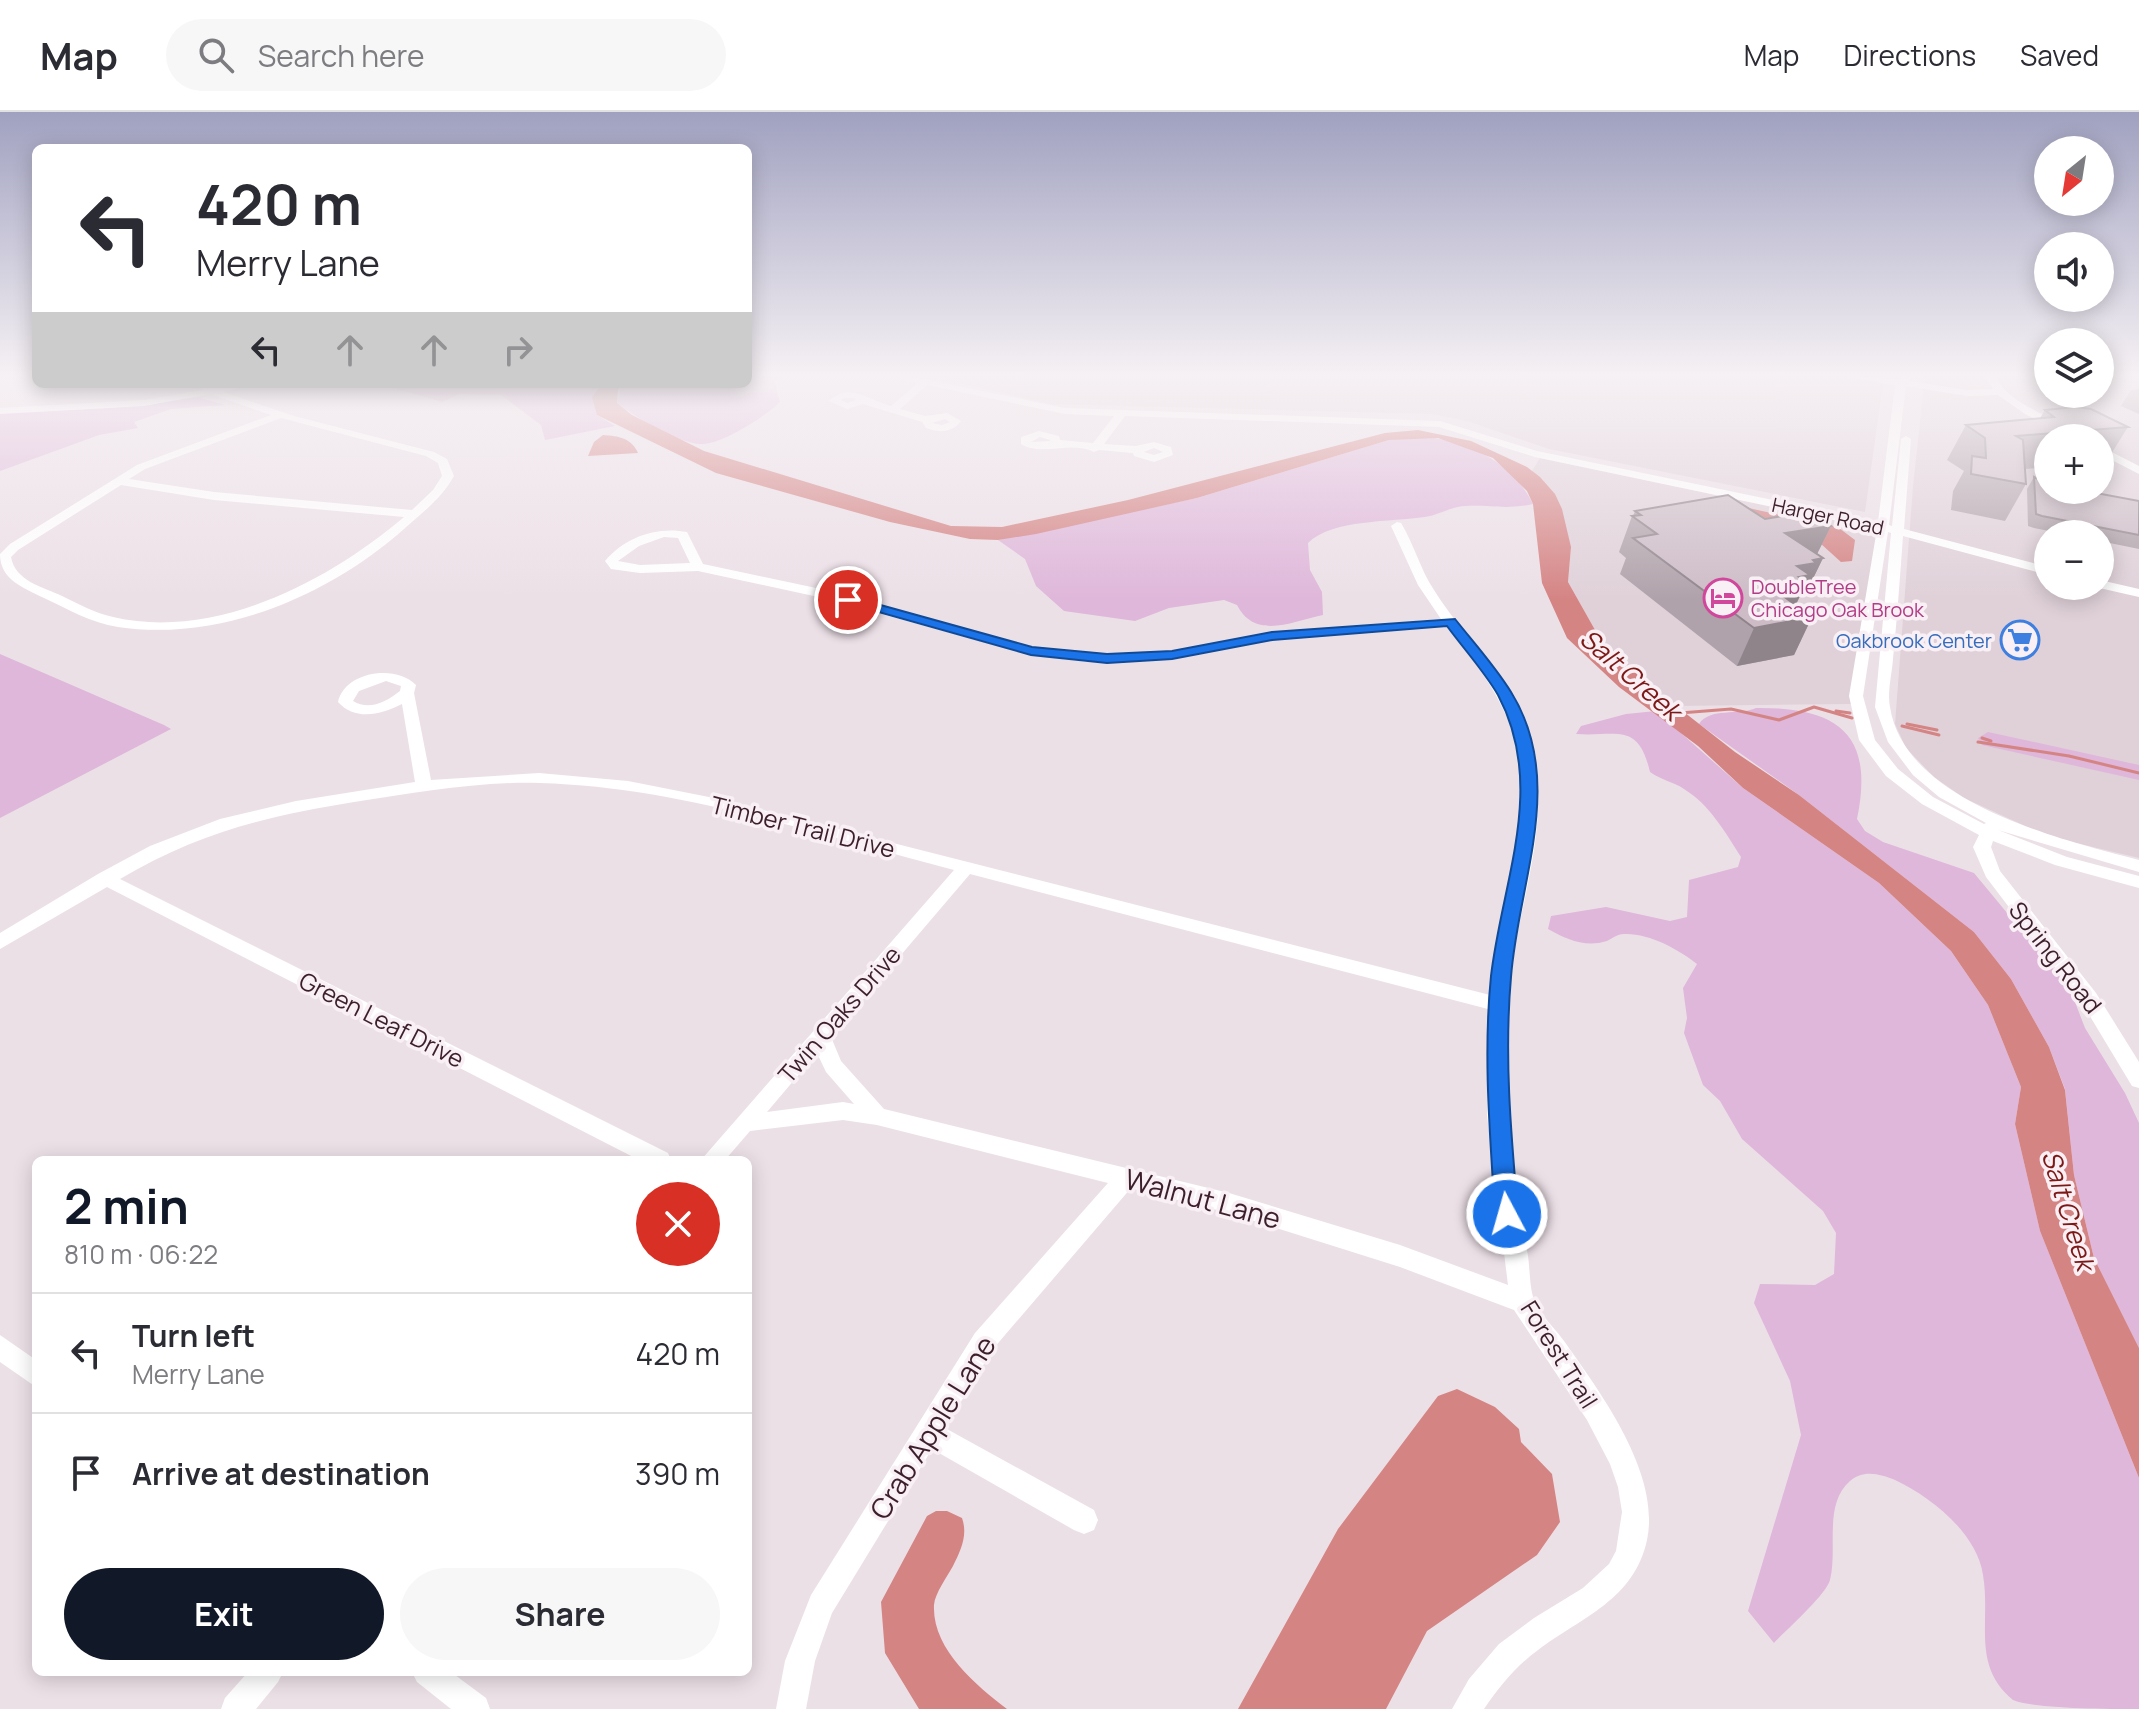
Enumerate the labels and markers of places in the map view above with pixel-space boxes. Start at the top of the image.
pin [814,566,882,634]
place label: DoubleTree Chicago Oak Brook [1751,573,1925,623]
hotel icon: DoubleTree Chicago Oak Brook [1702,577,1744,619]
supermarket icon: Oakbrook Center [1999,619,2041,661]
place label: Oakbrook Center [1836,627,1992,654]

